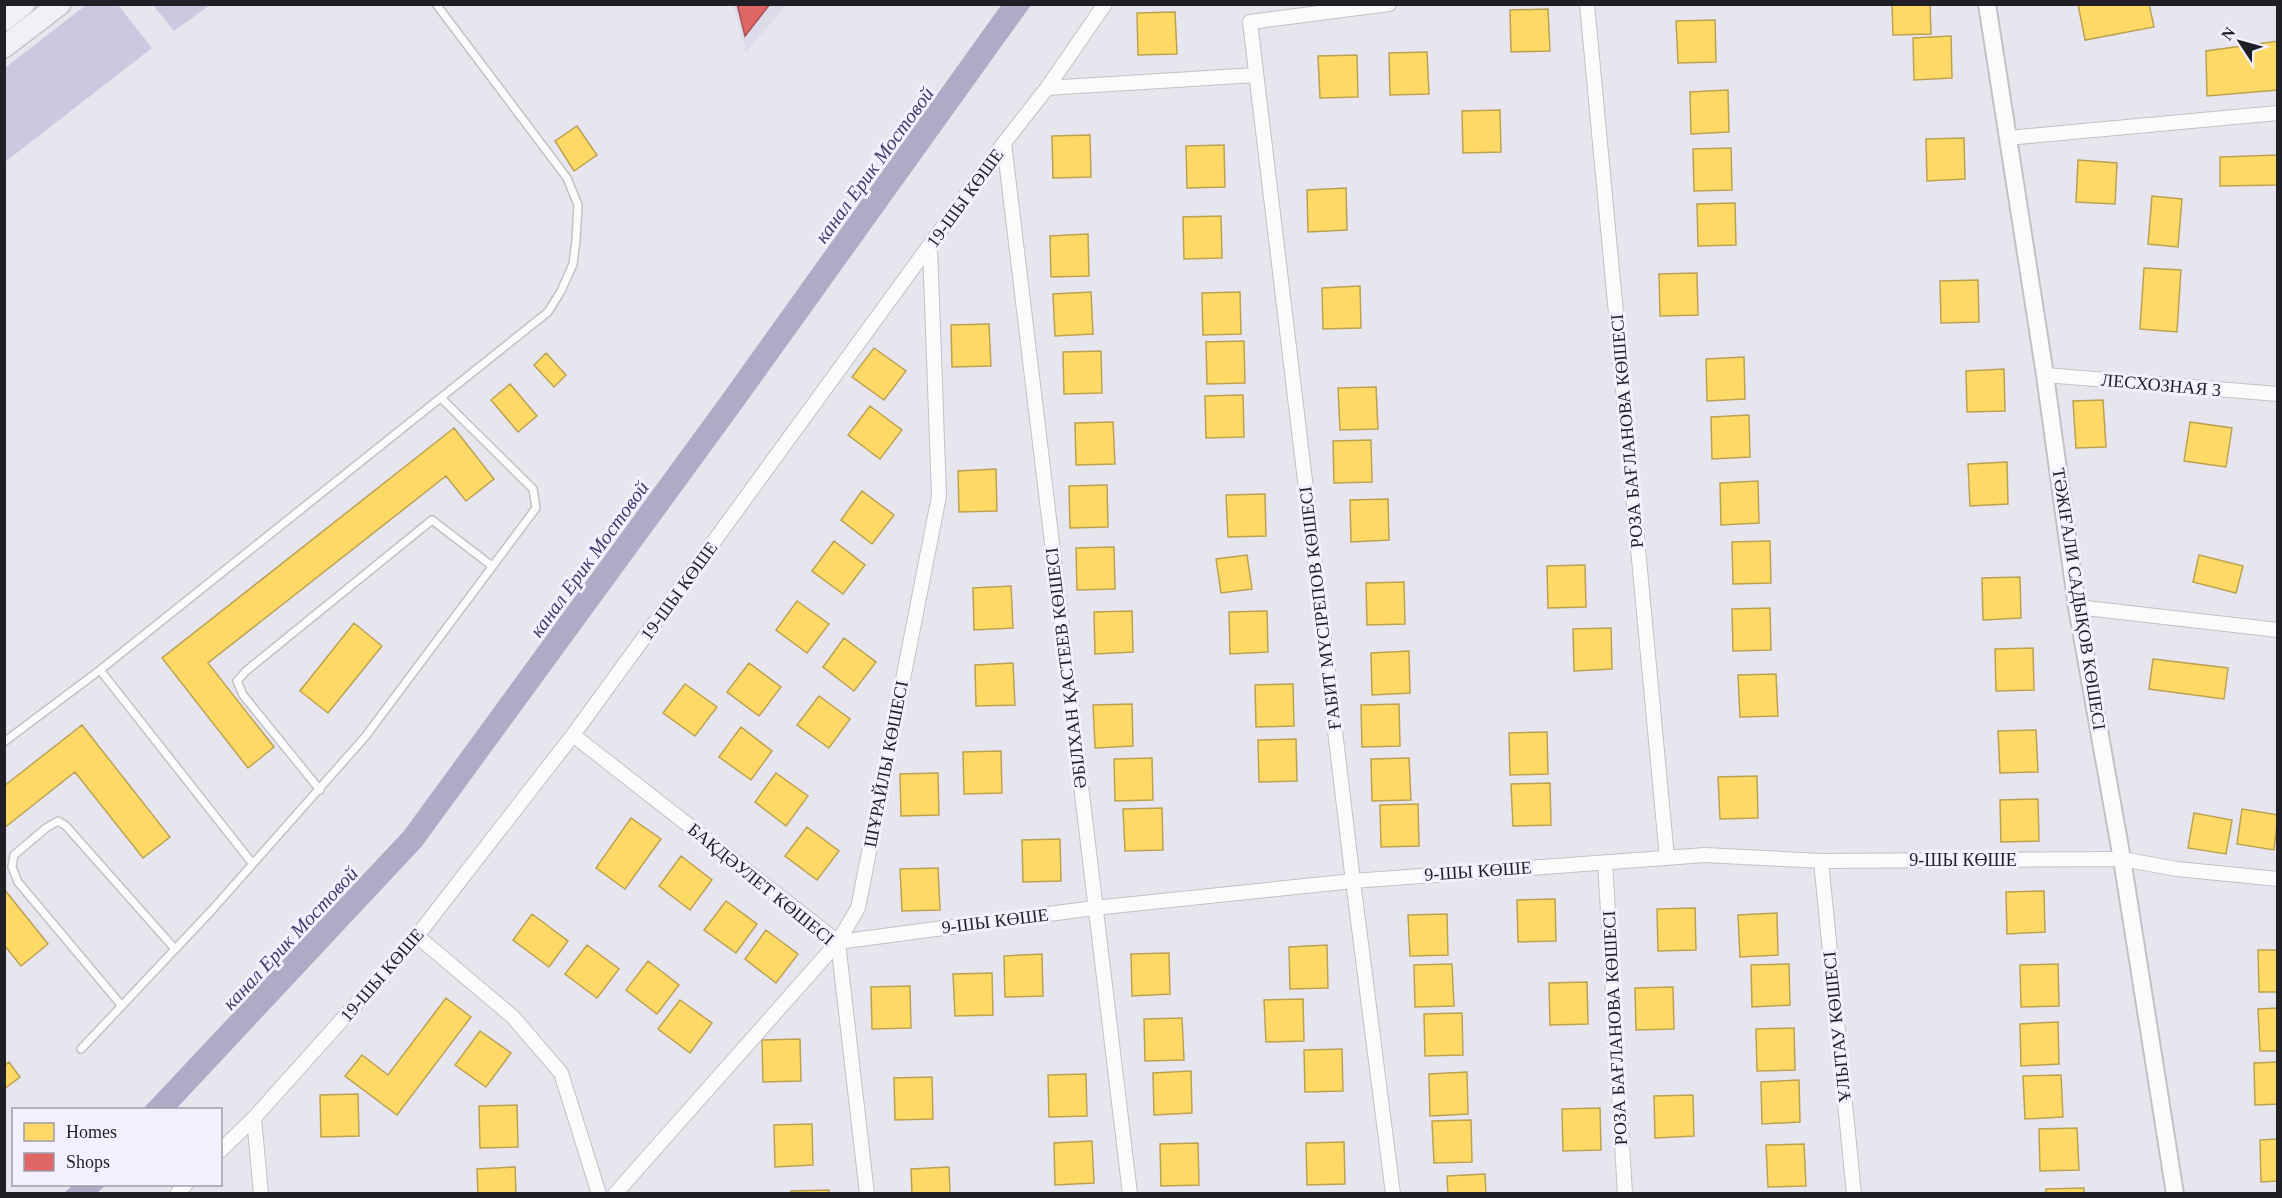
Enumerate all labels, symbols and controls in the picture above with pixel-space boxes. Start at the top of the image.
north arrow [2210,12,2270,72]
text: N [2218,23,2239,43]
water label: канал Ерик Мостовой [810,83,939,248]
street label: 19-ШЫ КӨШЕ [923,145,1007,251]
street label: РОЗА БАҒЛАНОВА КӨШЕСI [1607,313,1647,549]
street label: ЛЕСХОЗНАЯ 3 [2100,370,2222,400]
street label: ТӘЖІҒАЛИ САДЫҚОВ КӨШЕСІ [2048,467,2110,731]
water label: канал Ерик Мостовой [525,477,654,642]
street label: ҒАБИТ МҮСІРЕПОВ КӨШЕСI [1295,485,1345,731]
street label: 19-ШЫ КӨШЕ [637,538,721,644]
street label: ӘБІЛХАН ҚАСТЕЕВ КӨШЕСI [1041,546,1091,790]
street label: ШҰРАЙЛЫ КӨШЕСІ [860,679,912,849]
street label: БАҚДӘУЛЕТ КӨШЕСI [684,819,838,949]
street label: 9-ШЫ КӨШЕ [1909,850,2017,870]
street label: 9-ШЫ КӨШЕ [1424,857,1532,885]
water label: канал Ерик Мостовой [218,862,363,1015]
street label: 9-ШЫ КӨШЕ [940,905,1050,937]
street label: РОЗА БАҒЛАНОВА КӨШЕСI [1599,910,1631,1146]
street label: 19-ШЫ КӨШЕ [336,924,428,1026]
street label: ҰЛЫТАУ КӨШЕСI [1819,950,1855,1104]
legend [12,1108,222,1186]
text: Homes [66,1122,117,1142]
text: Shops [66,1152,110,1172]

